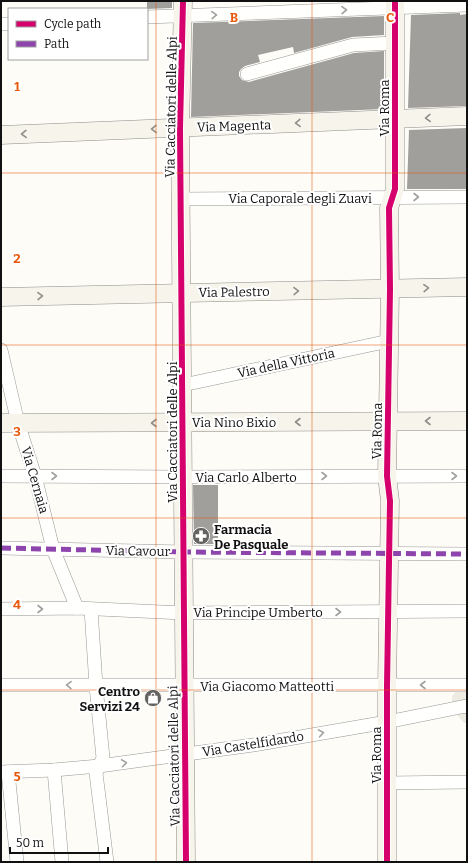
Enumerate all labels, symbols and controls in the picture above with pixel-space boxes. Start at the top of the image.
one-way arrow [341,6,347,14]
legend [8,8,148,60]
one-way arrow [211,10,217,19]
text: B [230,10,238,25]
text: C [386,10,394,25]
text: Cycle path [44,17,102,31]
street label: Via Cacciatori delle Alpi [162,36,180,178]
text: Path [44,37,70,51]
text: 1 [14,79,20,94]
street label: Via Roma [377,79,392,137]
one-way arrow [425,114,431,122]
street label: Via Magenta [197,117,271,135]
one-way arrow [295,119,301,127]
one-way arrow [151,125,157,133]
one-way arrow [21,130,27,138]
street label: Via Caporale degli Zuavi [228,191,372,206]
one-way arrow [413,193,419,201]
text: 2 [13,251,21,266]
street label: Via Palestro [198,284,270,300]
one-way arrow [423,284,429,292]
one-way arrow [293,287,299,295]
one-way arrow [37,292,43,300]
street label: Via della Vittoria [236,345,336,381]
street label: Via Cacciatori delle Alpi [165,361,180,503]
street label: Via Roma [369,402,385,460]
street label: Via Nino Bixio [192,415,276,430]
one-way arrow [425,417,431,425]
one-way arrow [295,418,301,426]
one-way arrow [151,419,157,427]
text: 3 [13,424,21,439]
street label: Via Cernaia [18,445,52,515]
street label: Via Carlo Alberto [195,470,297,485]
one-way arrow [51,472,57,480]
one-way arrow [321,472,327,480]
one-way arrow [451,472,457,480]
place label: Farmacia De Pasquale [214,522,288,552]
pharmacy icon: Farmacia De Pasquale [191,526,211,546]
street label: Via Cavour [106,543,171,559]
text: 4 [13,597,21,612]
one-way arrow [37,604,43,613]
street label: Via Principe Umberto [193,605,323,620]
one-way arrow [335,608,341,616]
street label: Via Giacomo Matteotti [200,679,334,694]
one-way arrow [66,681,72,690]
one-way arrow [420,681,426,689]
place label: Centro Servizi 24 [79,684,140,714]
street label: Via Cacciatori delle Alpi [165,685,183,827]
shop icon: Centro Servizi 24 [143,688,163,708]
street label: Via Roma [369,726,384,784]
street label: Via Castelfidardo [201,729,305,759]
one-way arrow [318,729,324,738]
one-way arrow [120,759,127,768]
text: 5 [13,769,21,784]
scale bar [10,829,108,855]
text: 50 m [16,836,45,850]

